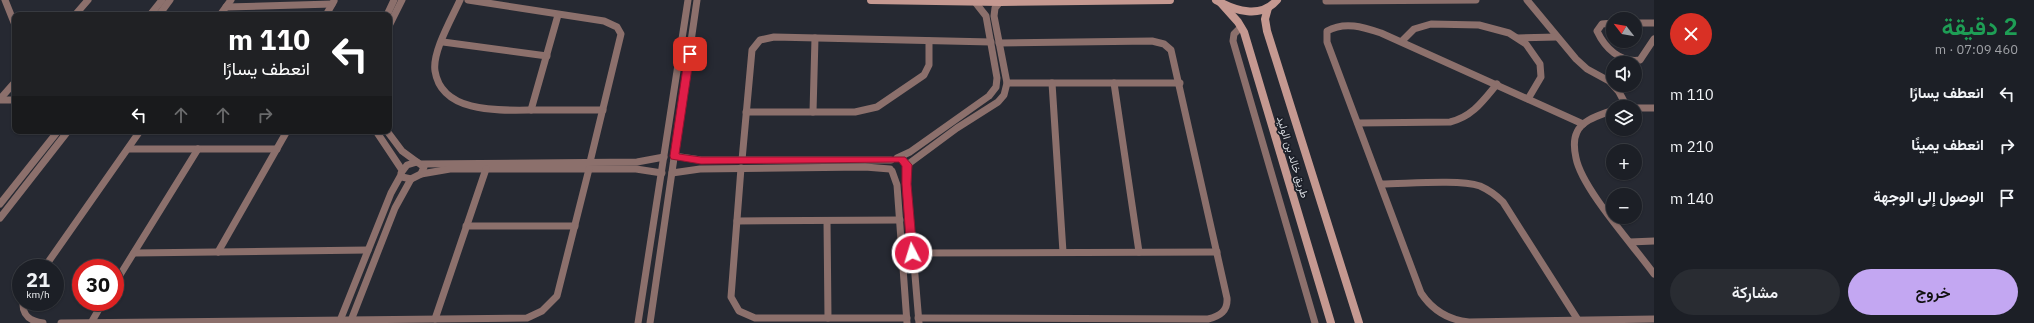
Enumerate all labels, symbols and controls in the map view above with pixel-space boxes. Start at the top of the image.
text: 2 دقيقة [1942,10,2018,42]
north arrow [1606,12,1642,48]
map controls [1606,12,1642,224]
button: close [1670,13,1712,55]
text: 110 m [228,21,310,58]
icon: left [324,28,376,80]
pin [673,37,707,71]
text: 460 m · 07:09 [1935,41,2018,58]
icon: arrive [679,43,701,65]
button: sound [1606,56,1642,92]
text: انعطف يسارًا [223,57,310,80]
text: انعطف يسارًا [1909,83,1984,102]
icon: left [1996,83,2018,105]
text: 110 m [1670,85,1714,104]
button: layers [1606,100,1642,136]
icon: left [128,104,150,126]
icon: ahead [170,104,192,126]
icon: ahead [212,104,234,126]
icon: right [254,104,276,126]
street label: طريق خالد بن الوليد [1274,114,1312,200]
text: انعطف يمينًا [1911,135,1984,154]
icon: right [1996,135,2018,157]
text: 210 m [1670,137,1714,156]
button: + [1606,144,1642,180]
text: الوصول إلى الوجهة [1873,187,1984,206]
icon: arrive [1996,187,2018,209]
button: − [1606,188,1642,224]
text: 140 m [1670,189,1714,208]
position arrow [891,232,933,274]
speed limit sign: 30 [72,259,124,311]
text: 21 [26,266,50,293]
button: مشاركة [1670,269,1840,315]
button: خروج [1848,269,2018,315]
text: km/h [26,288,50,301]

